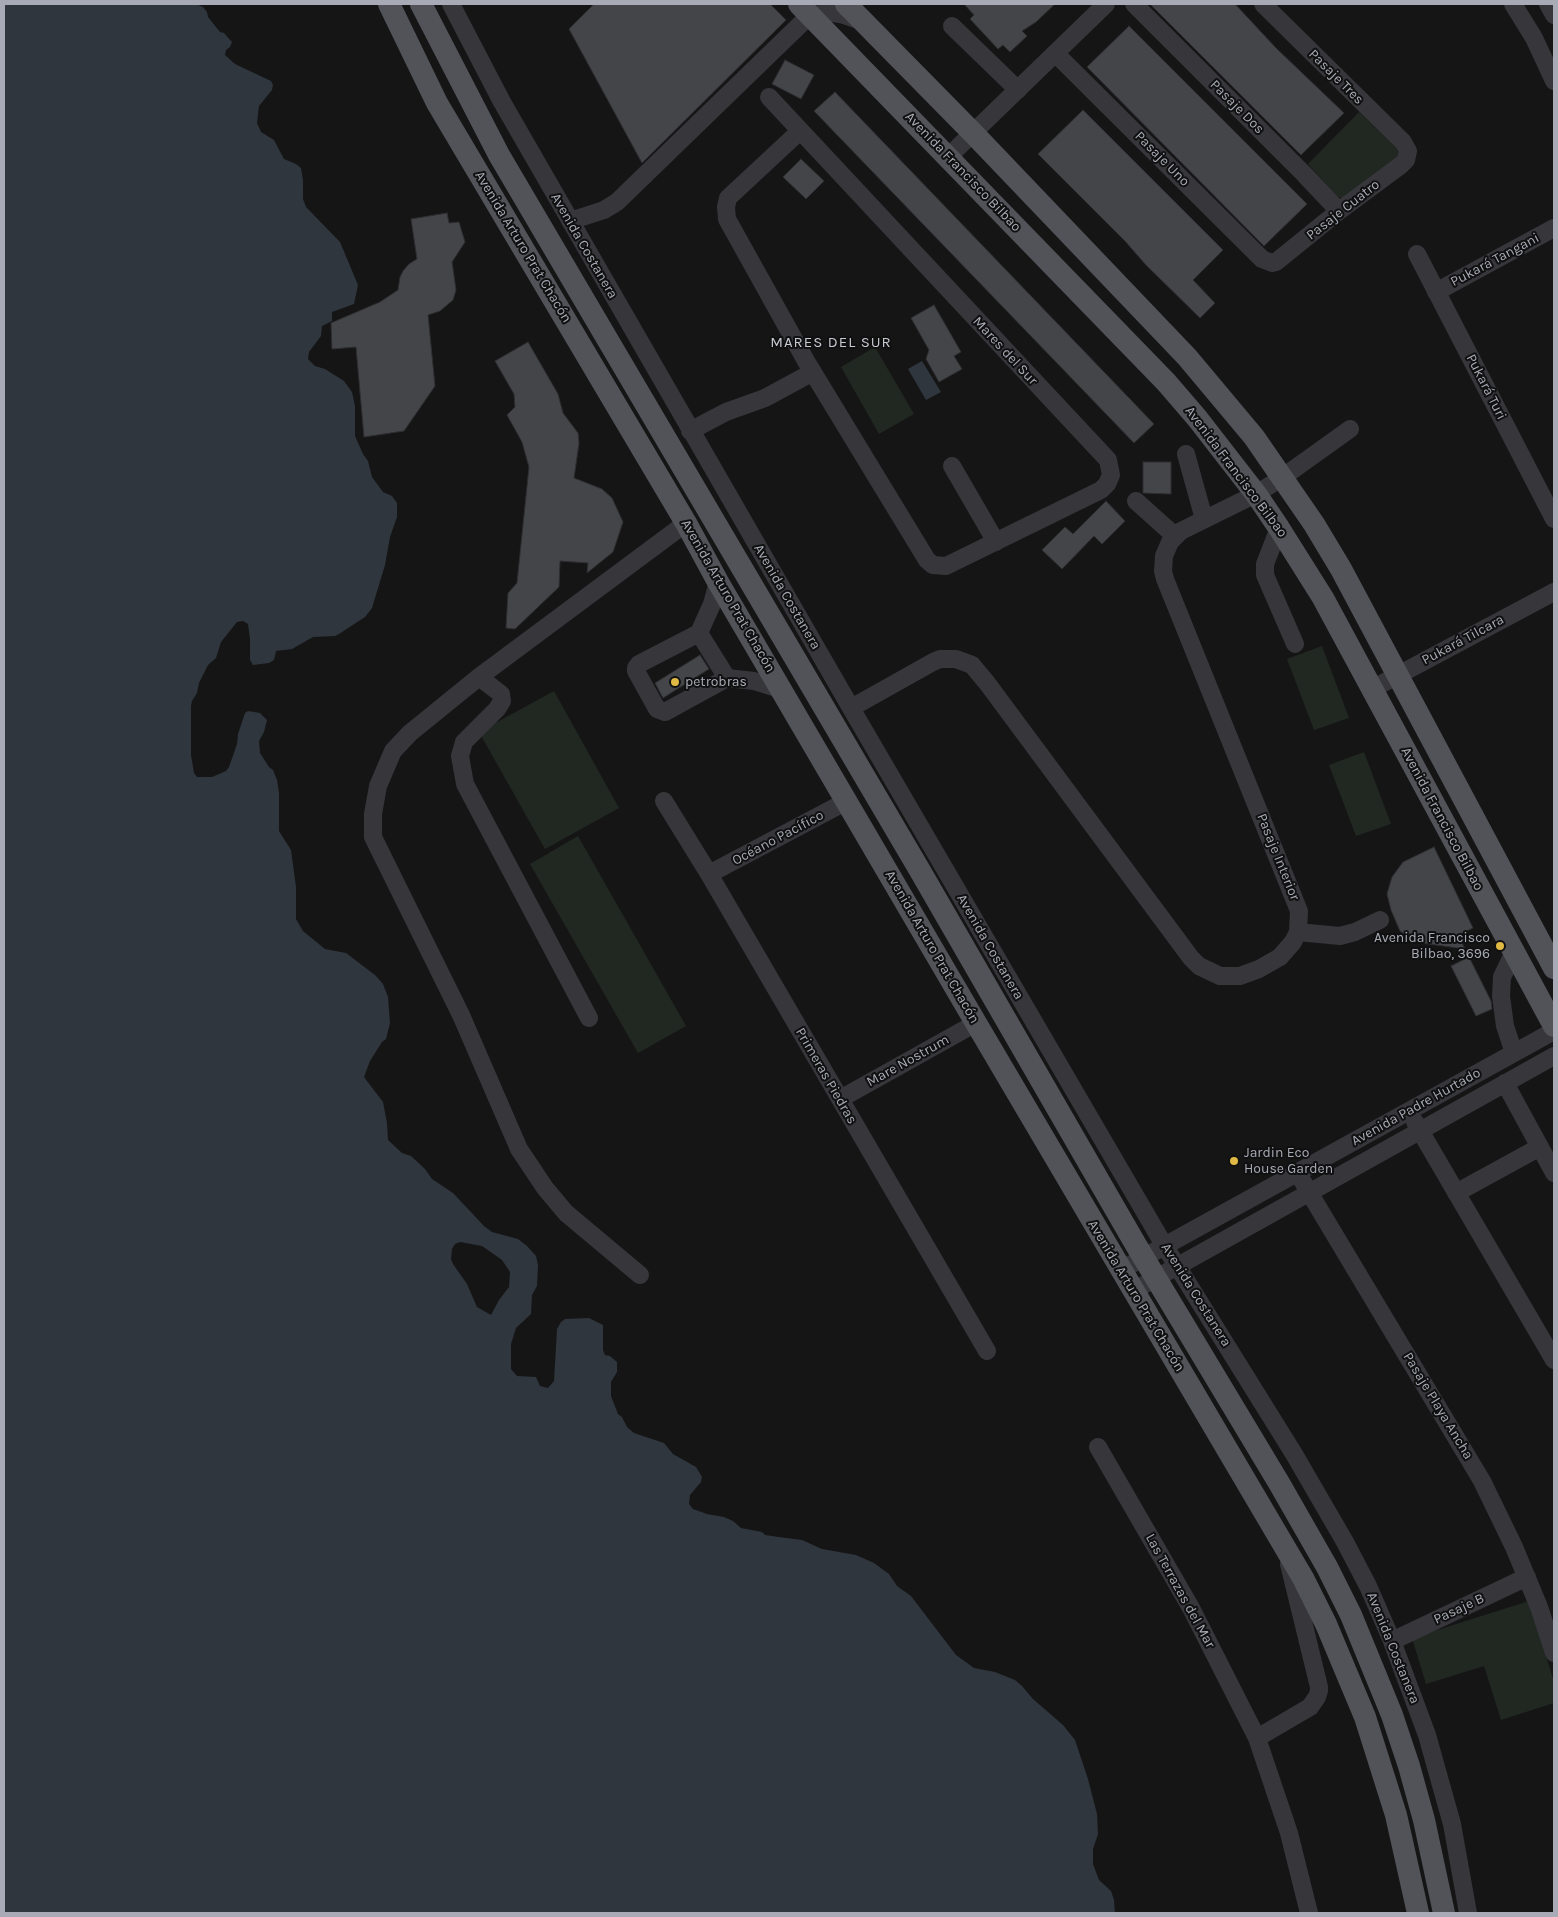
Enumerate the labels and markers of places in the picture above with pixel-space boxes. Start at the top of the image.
place label: petrobras [685,674,747,690]
marker: petrobras [669,676,681,688]
place label: Avenida Francisco Bilbao, 3696 [1374,930,1490,962]
marker: Avenida Francisco Bilbao, 3696 [1494,940,1506,952]
place label: Jardin Eco House Garden [1244,1145,1333,1178]
marker: Jardin Eco House Garden [1228,1155,1240,1167]

